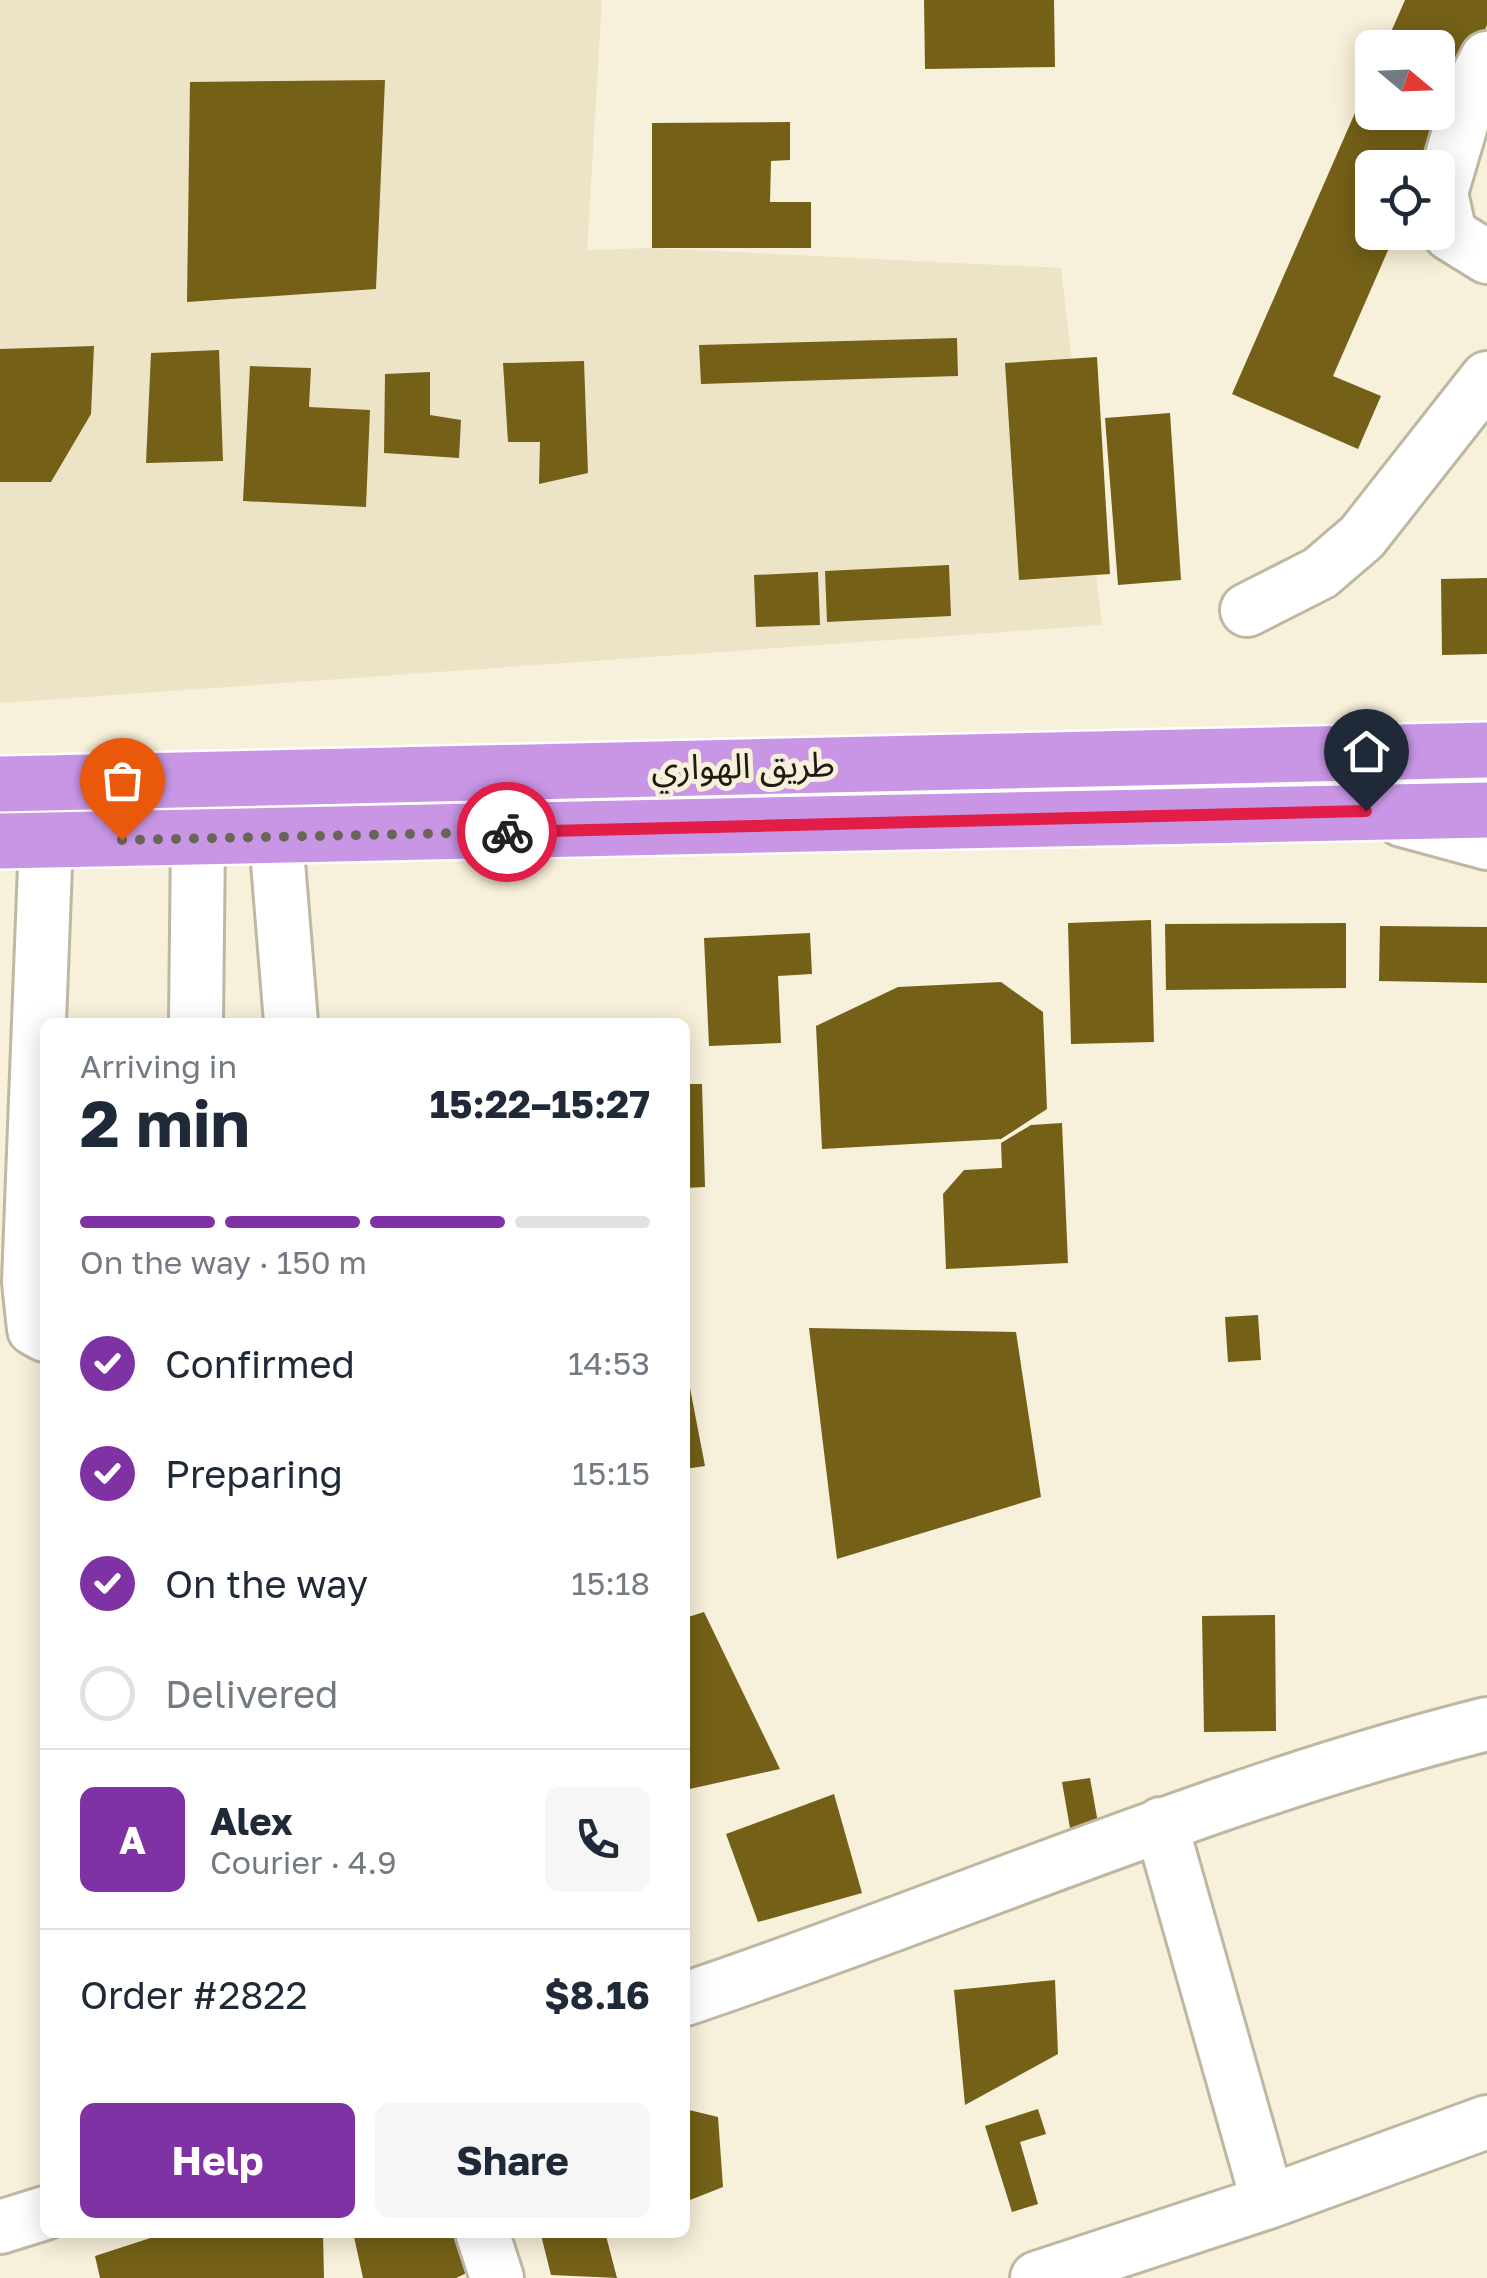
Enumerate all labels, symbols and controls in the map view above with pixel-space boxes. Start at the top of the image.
north arrow [1355,30,1455,130]
map controls [1355,30,1455,250]
button: locate [1355,150,1455,250]
pin [1324,709,1409,812]
icon: home [1339,724,1394,779]
pin [80,738,165,841]
street label: طريق الهواري [651,742,835,795]
icon: bag [95,753,150,808]
courier [457,782,557,882]
icon: bike [480,805,535,860]
text: Arriving in [80,1047,237,1085]
text: 15:22–15:27 [430,1081,650,1126]
text: 2 min [80,1083,250,1161]
text: On the way · 150 m [80,1243,367,1281]
icon: check [80,1336,135,1391]
text: Confirmed [165,1341,355,1386]
text: 14:53 [568,1344,650,1382]
icon: check [80,1446,135,1501]
text: Preparing [165,1451,343,1496]
text: 15:15 [572,1454,650,1492]
icon: check [80,1556,135,1611]
text: On the way [165,1561,368,1606]
text: 15:18 [571,1564,650,1602]
text: Delivered [165,1671,338,1716]
button: phone [545,1787,650,1892]
text: Alex [210,1798,293,1843]
text: A [119,1817,146,1862]
text: Courier · 4.9 [210,1843,397,1881]
text: Order #2822 [80,1972,307,2017]
text: $8.16 [544,1972,650,2017]
button: Help [80,2103,355,2218]
button: Share [375,2103,650,2218]

